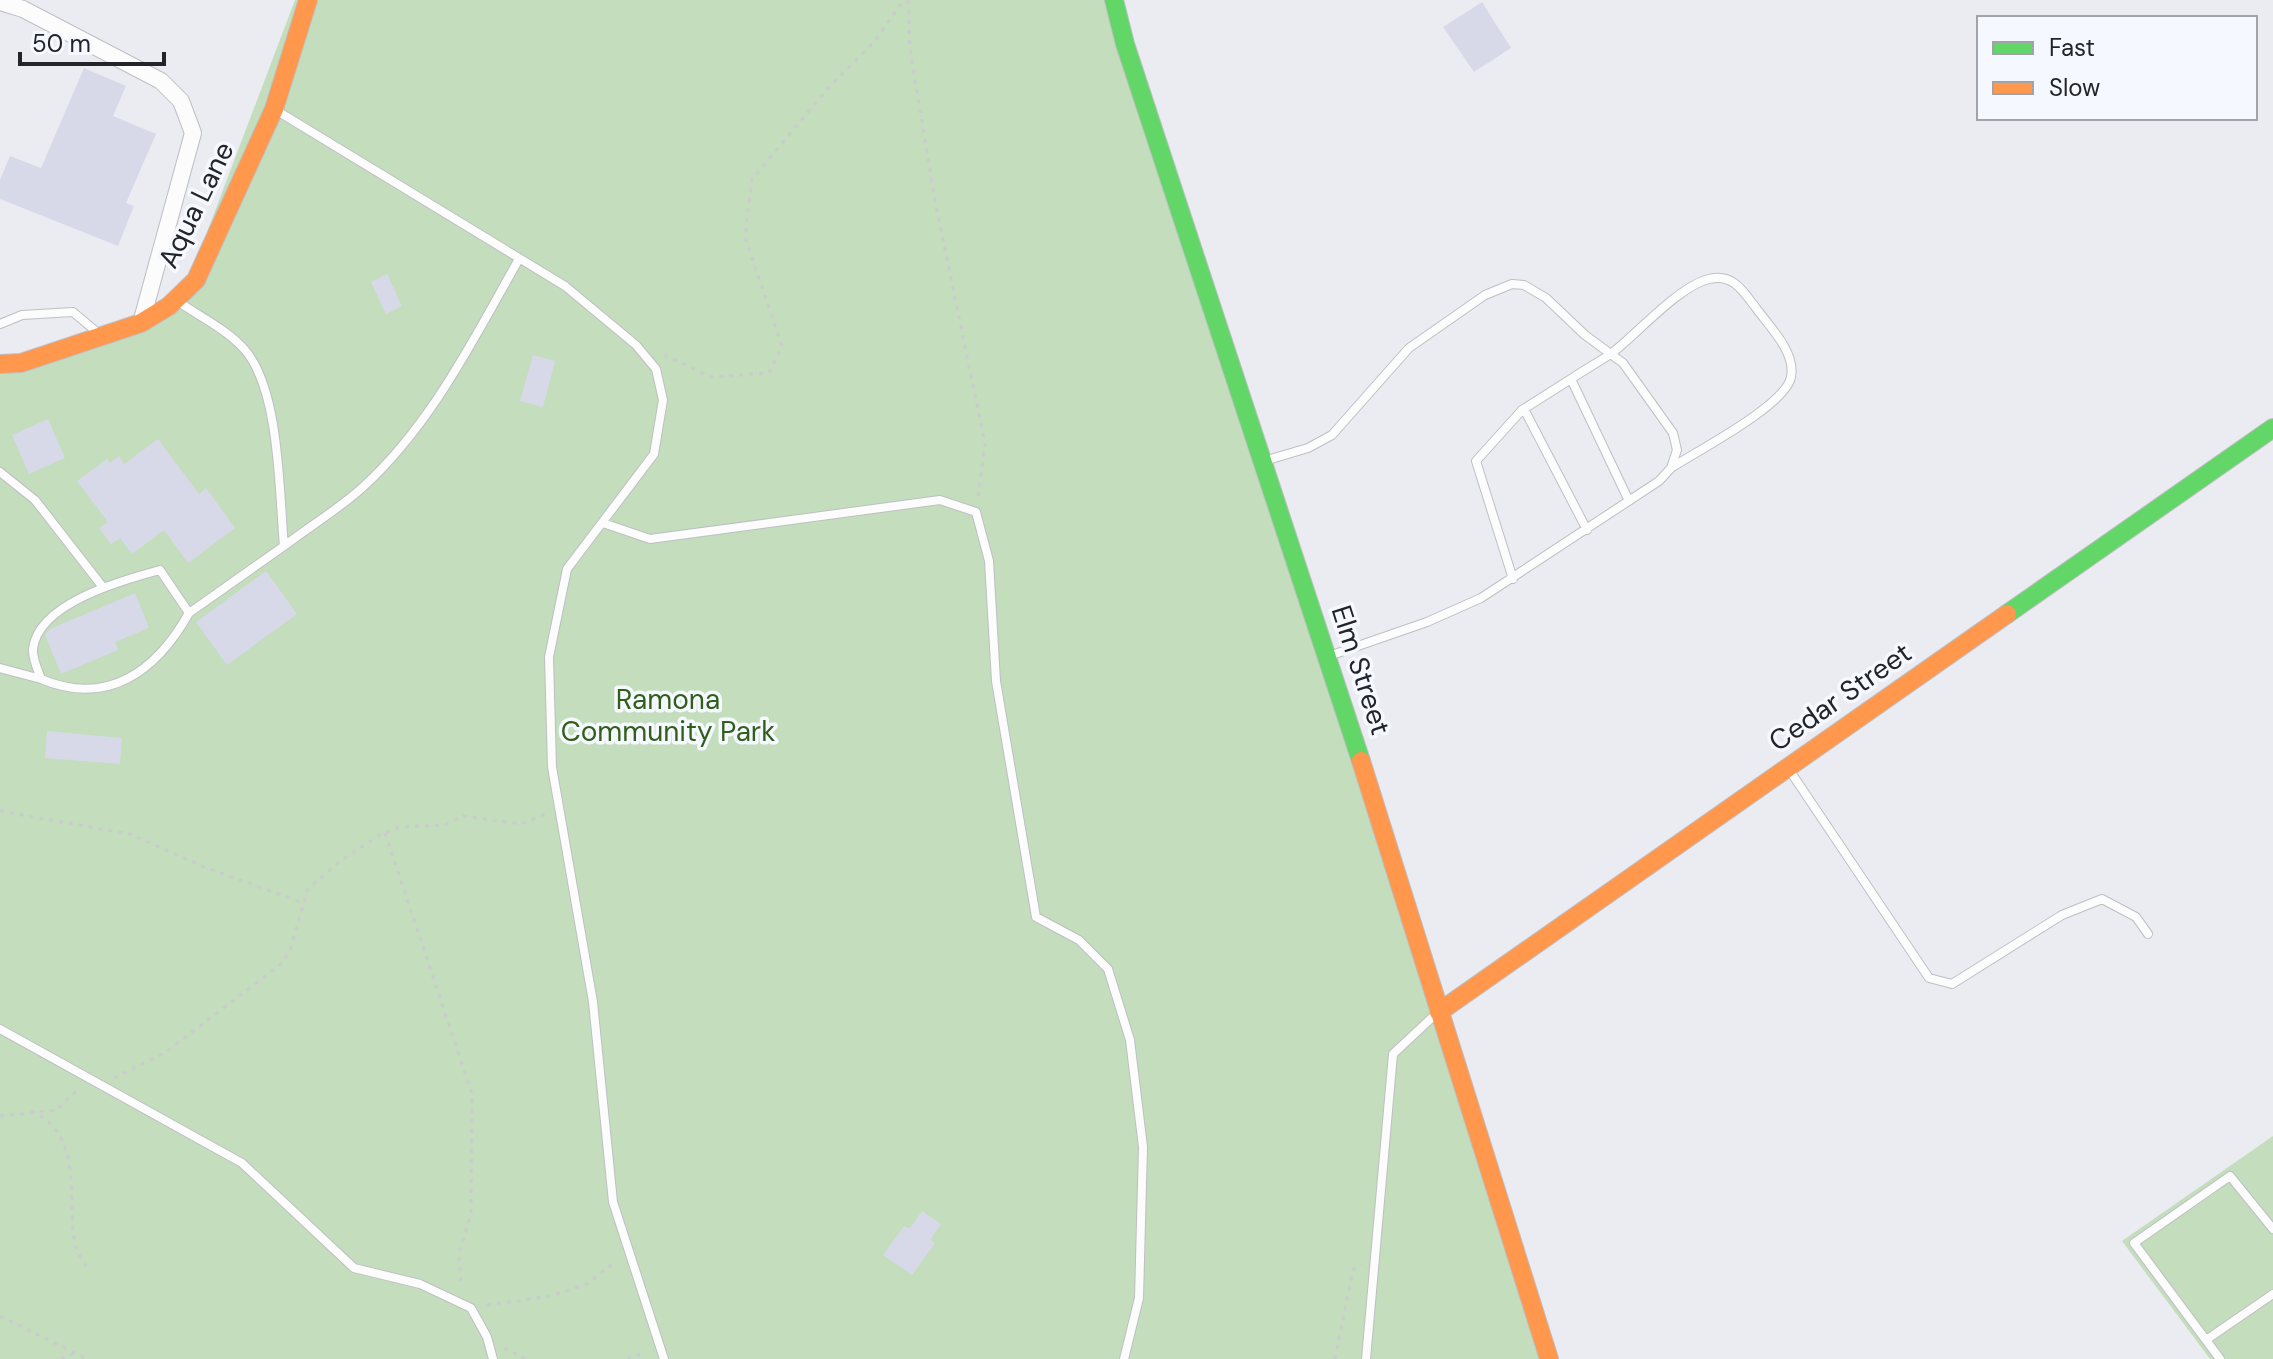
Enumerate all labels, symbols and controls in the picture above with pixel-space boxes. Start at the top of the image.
scale bar [20,16,164,66]
legend [1977,16,2257,120]
text: 50 m [32,28,91,59]
text: Fast [2049,32,2095,63]
text: Slow [2049,72,2100,103]
street label: Aqua Lane [150,136,242,274]
street label: Elm Street [1323,601,1399,739]
street label: Cedar Street [1761,634,1919,760]
park label: Ramona Community Park [561,681,775,750]

